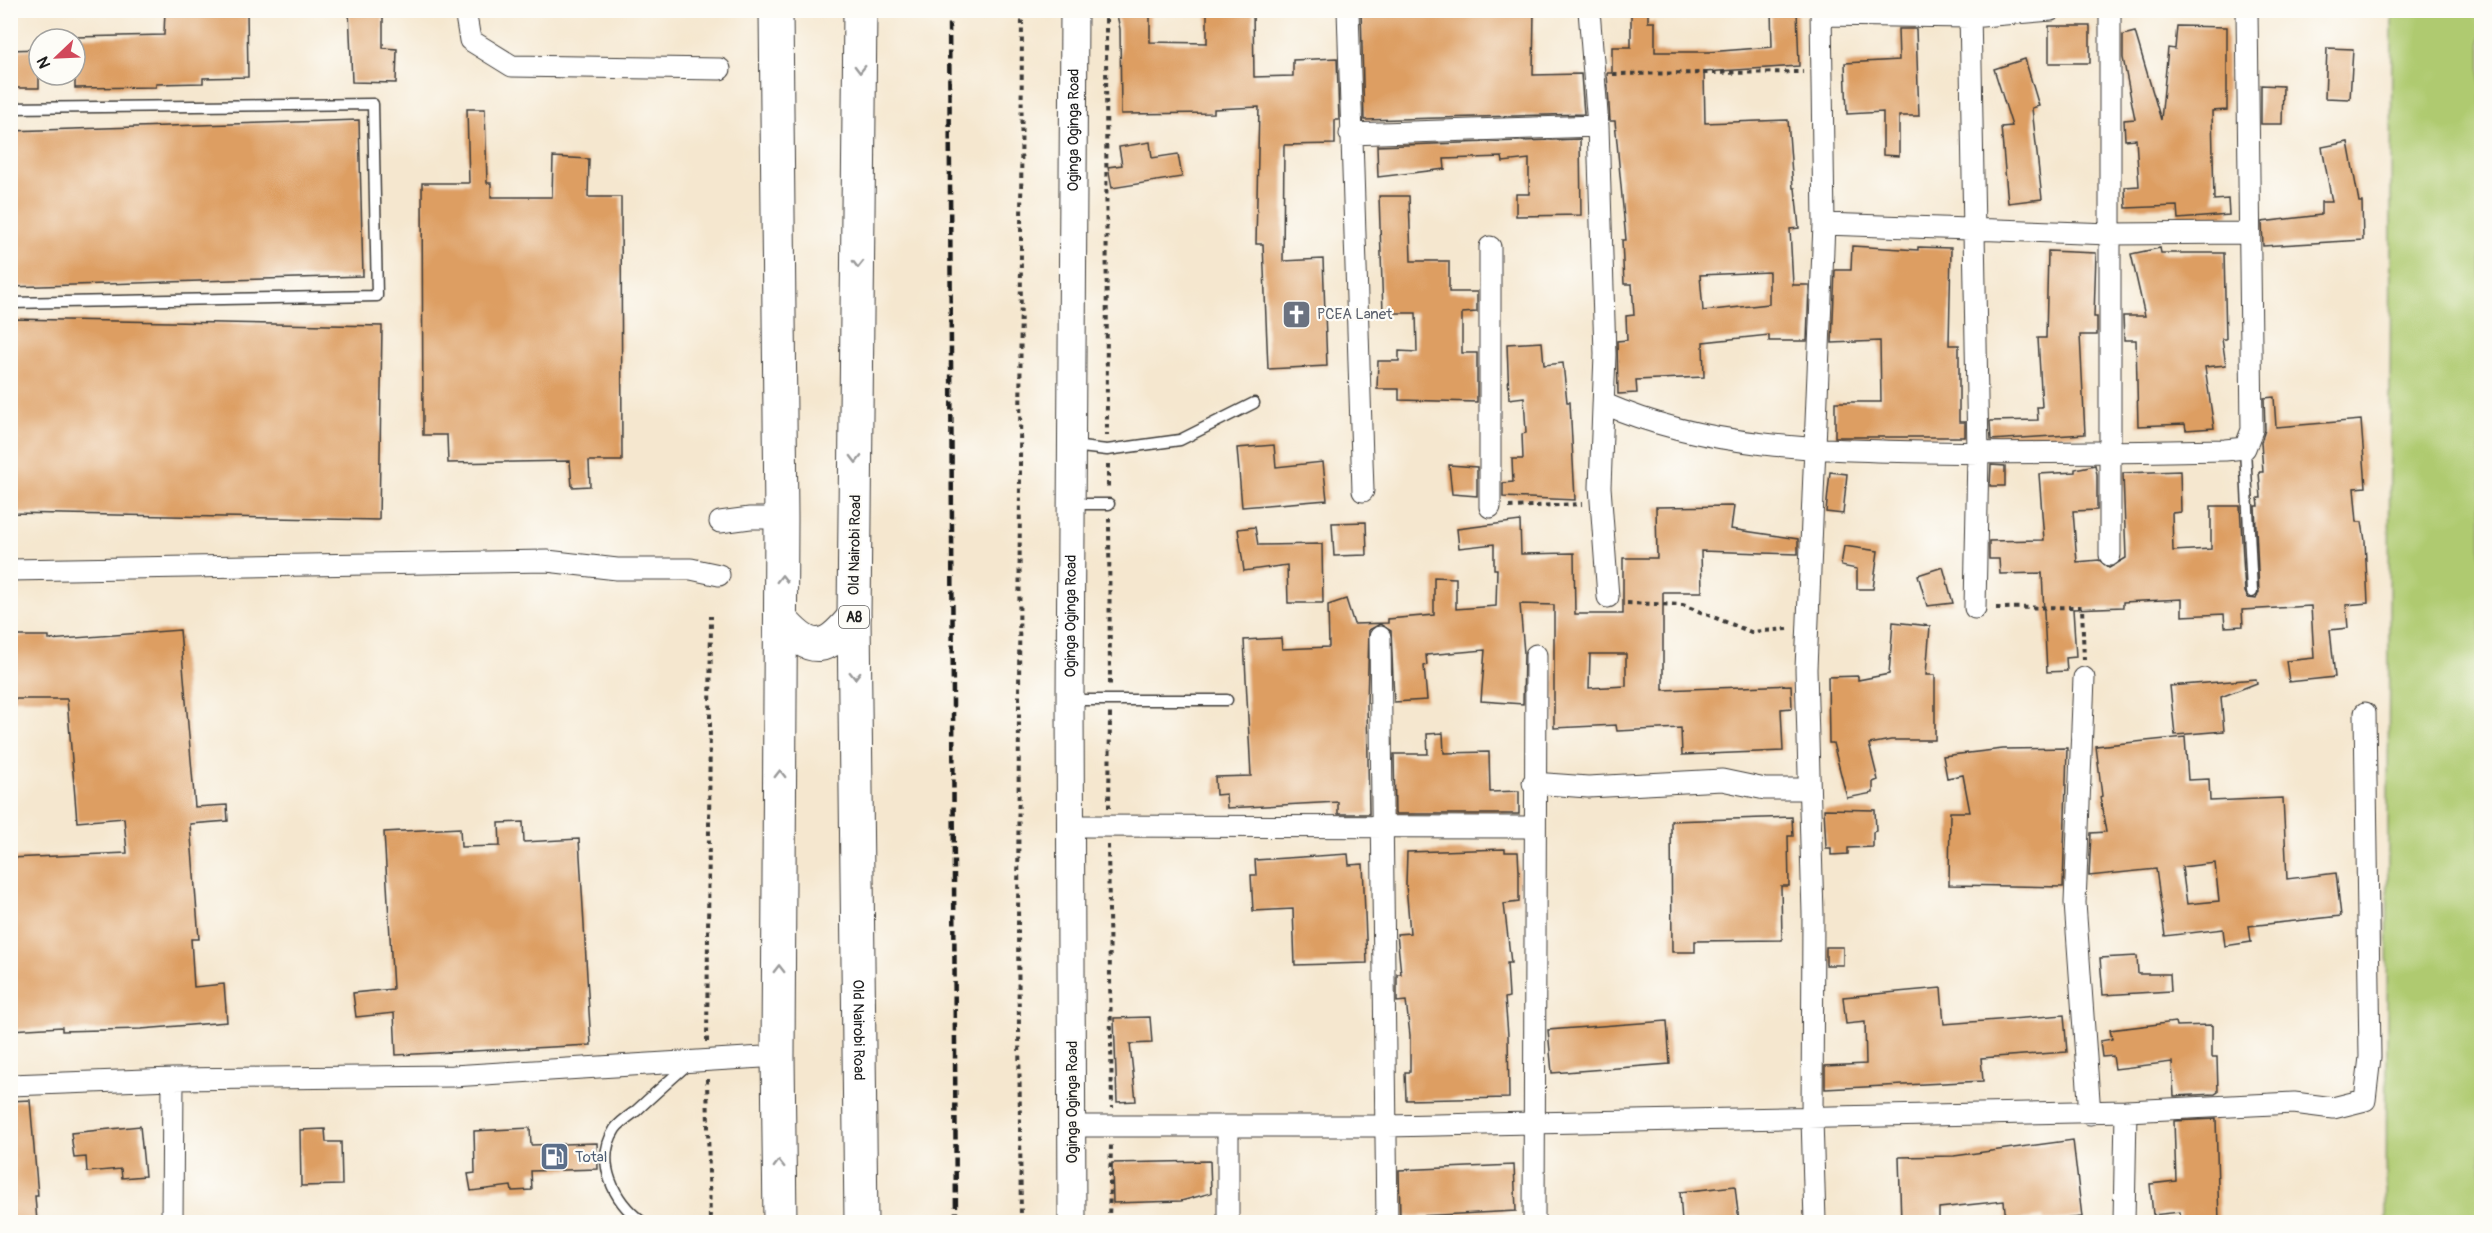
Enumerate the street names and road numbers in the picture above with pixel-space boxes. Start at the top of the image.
street label: Oginga Oginga Road [1063,69,1083,192]
street label: Old Nairobi Road [845,494,865,596]
street label: Oginga Oginga Road [1061,554,1080,678]
road number: A8 [839,606,869,628]
street label: Old Nairobi Road [849,979,869,1081]
street label: Oginga Oginga Road [1063,1041,1082,1163]

